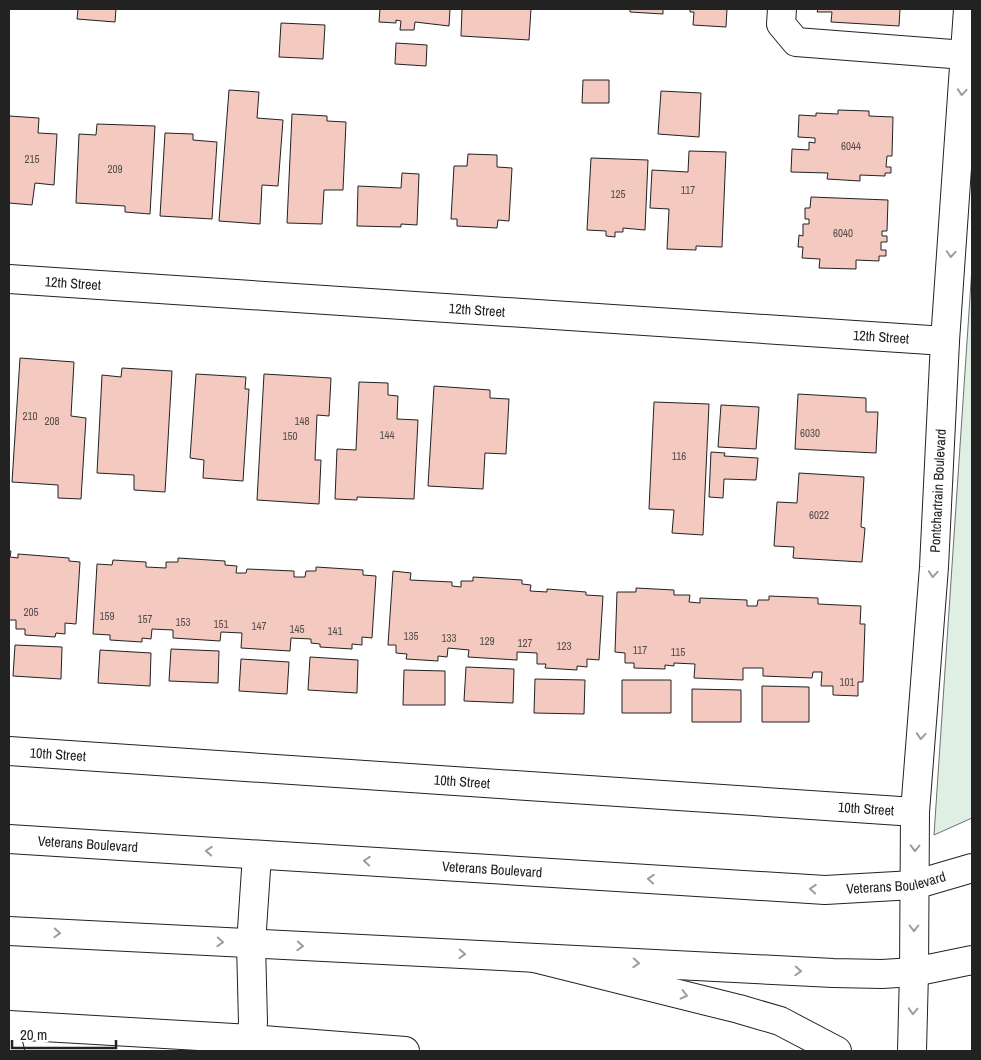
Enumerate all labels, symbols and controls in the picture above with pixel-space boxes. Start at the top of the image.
one-way arrow [957,89,968,97]
house number: 6044 [841,139,861,153]
house number: 215 [24,152,40,166]
house number: 209 [107,162,123,176]
house number: 117 [681,183,695,197]
house number: 125 [610,187,626,201]
house number: 6040 [833,226,853,240]
one-way arrow [946,251,957,259]
street label: 12th Street [44,272,102,294]
street label: 12th Street [448,299,506,321]
street label: 12th Street [852,326,910,348]
house number: 210 [22,409,38,423]
house number: 208 [44,414,60,428]
house number: 148 [294,414,310,428]
house number: 6030 [800,426,820,440]
house number: 144 [379,428,395,442]
street label: Pontchartrain Boulevard [926,428,950,553]
house number: 150 [282,429,298,443]
house number: 116 [672,449,686,463]
house number: 6022 [809,508,829,522]
one-way arrow [928,570,939,578]
house number: 205 [23,605,39,619]
house number: 159 [99,609,115,623]
house number: 157 [137,612,153,626]
house number: 153 [175,615,191,629]
house number: 151 [213,617,229,631]
house number: 147 [251,619,267,633]
house number: 145 [289,622,305,636]
house number: 141 [327,624,343,638]
house number: 135 [403,629,419,643]
house number: 133 [441,631,457,645]
house number: 129 [479,634,495,648]
house number: 127 [517,636,533,650]
house number: 123 [556,639,572,653]
house number: 117 [633,643,647,657]
house number: 115 [671,645,685,659]
house number: 101 [839,675,855,689]
one-way arrow [916,732,927,740]
street label: 10th Street [29,743,87,765]
street label: 10th Street [433,771,491,792]
street label: 10th Street [837,798,895,820]
street label: Veterans Boulevard [37,832,138,856]
one-way arrow [909,845,920,853]
one-way arrow [205,846,213,857]
one-way arrow [363,856,371,867]
street label: Veterans Boulevard [441,857,543,881]
street label: Veterans Boulevard [846,867,948,898]
one-way arrow [646,874,654,885]
one-way arrow [808,884,816,895]
one-way arrow [909,925,919,933]
one-way arrow [54,928,62,939]
one-way arrow [216,937,224,948]
one-way arrow [296,941,304,952]
one-way arrow [459,949,467,960]
one-way arrow [632,958,640,968]
one-way arrow [794,966,802,977]
one-way arrow [679,989,688,1000]
one-way arrow [907,1008,918,1016]
scale bar [12,1018,116,1050]
text: 20 m [20,1024,47,1045]

